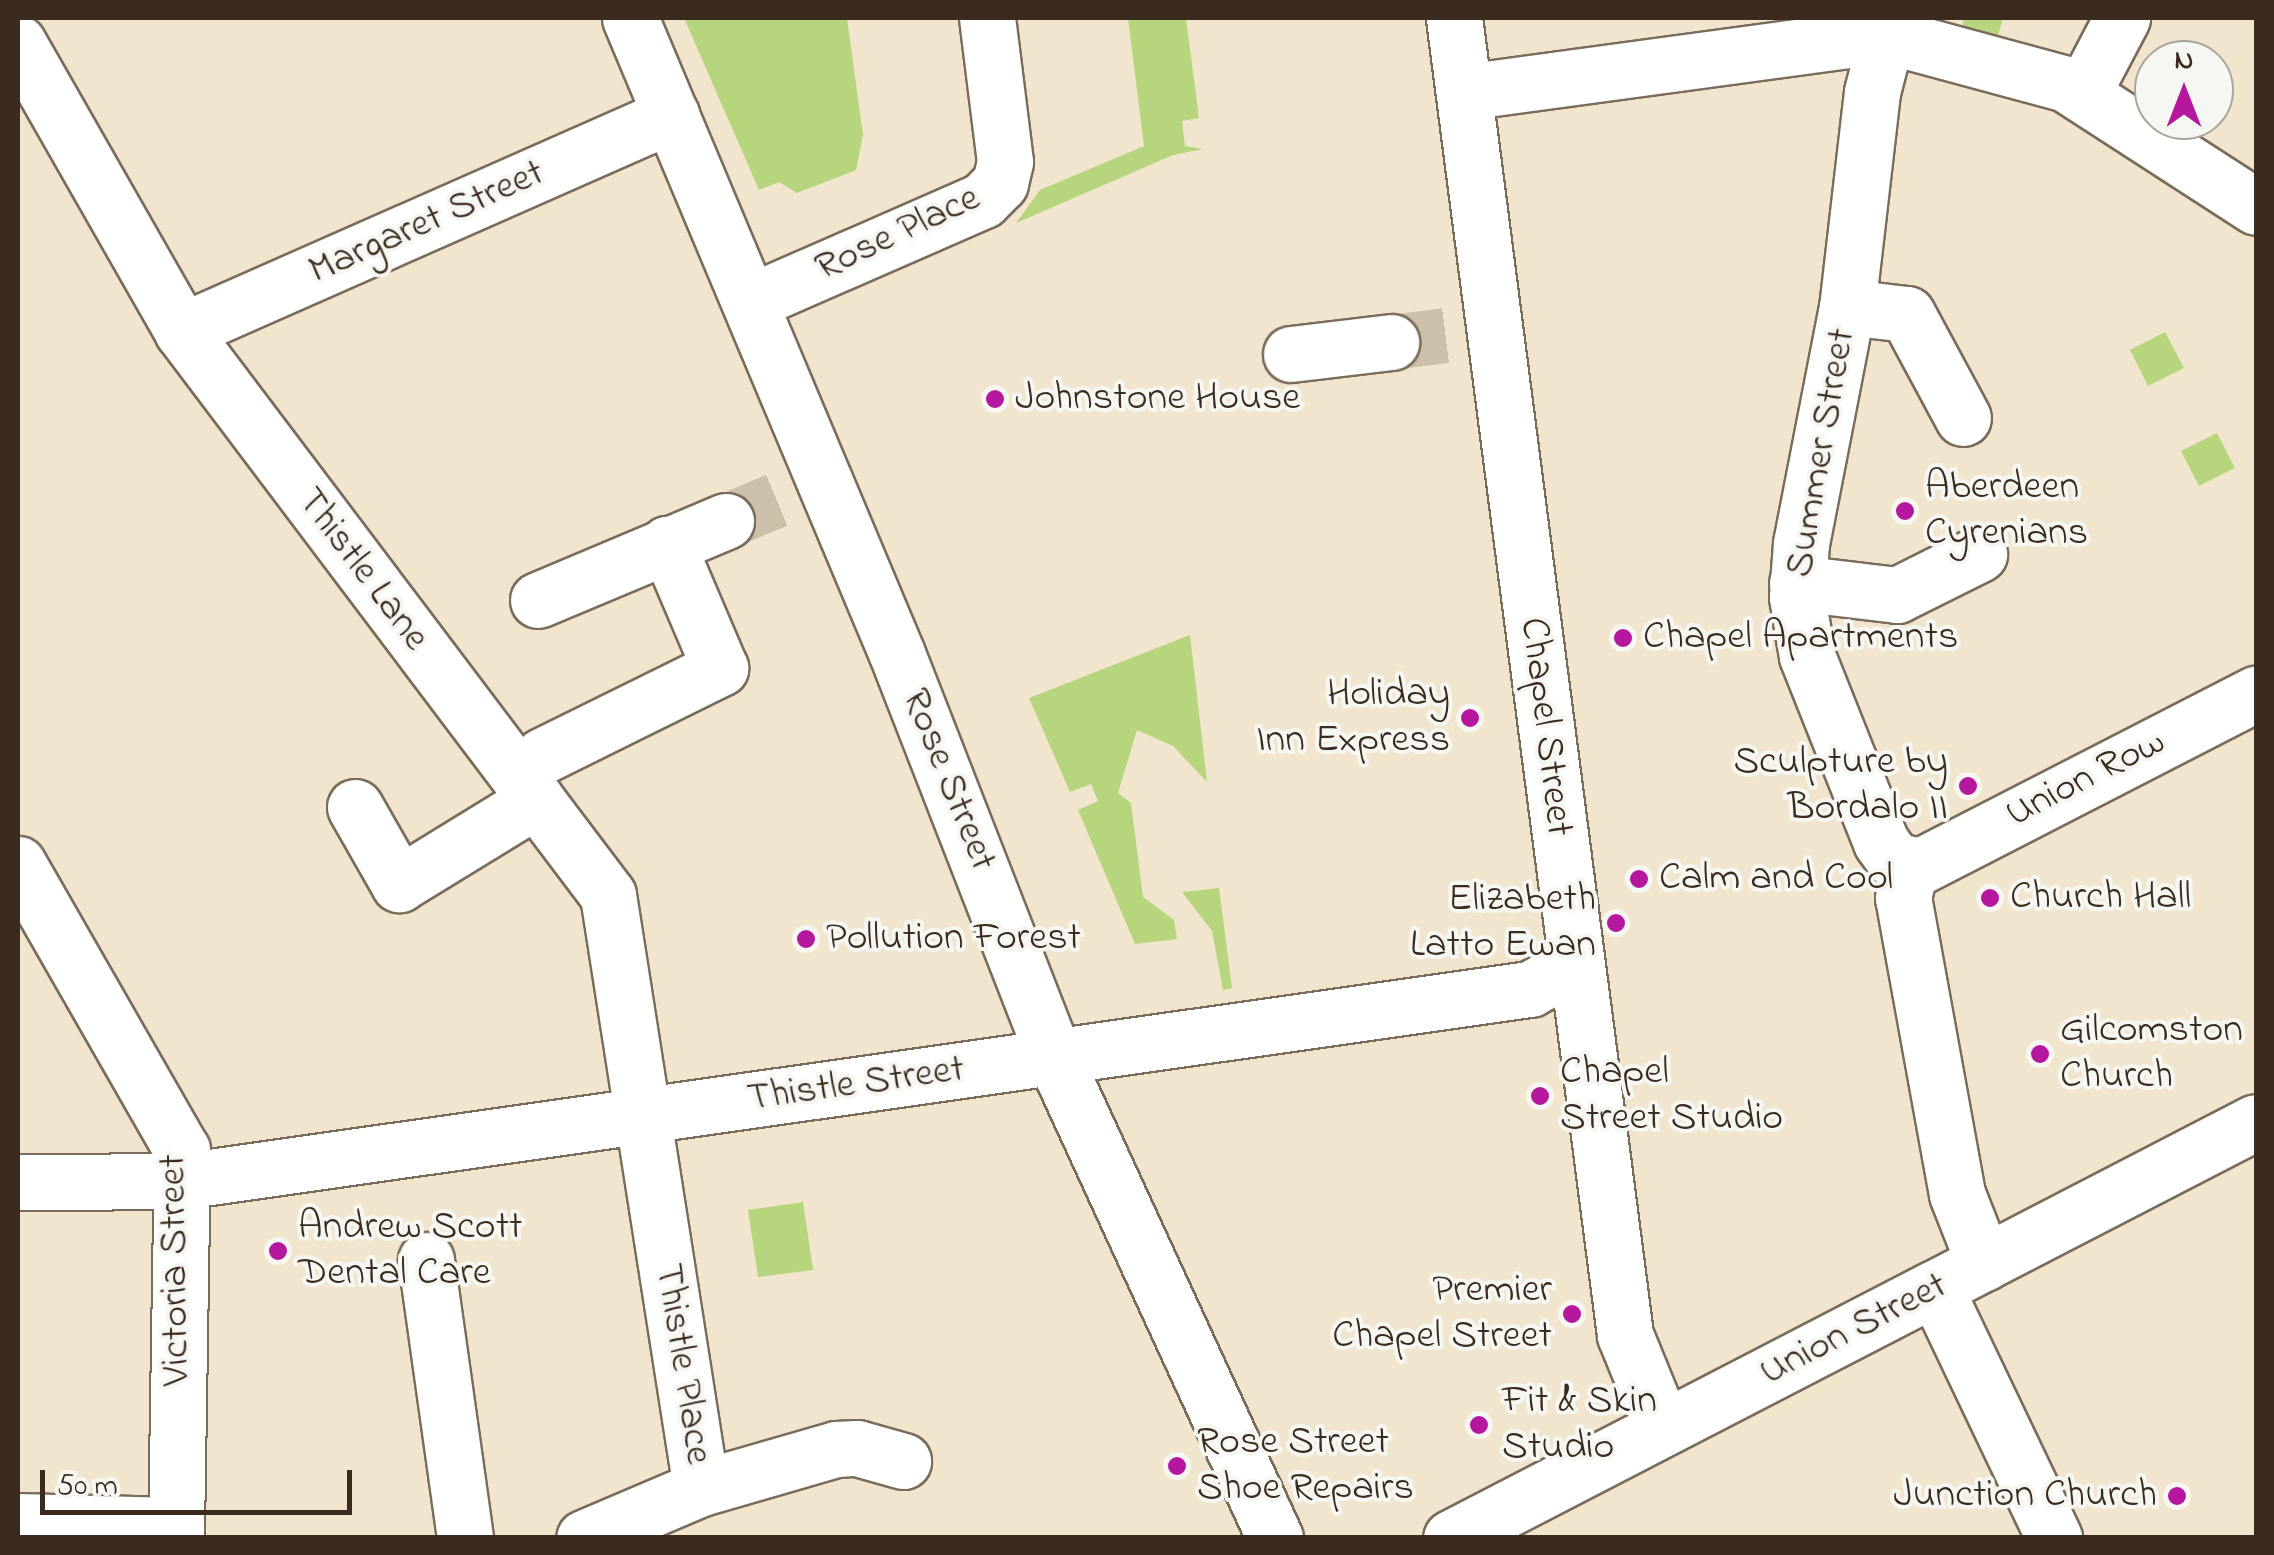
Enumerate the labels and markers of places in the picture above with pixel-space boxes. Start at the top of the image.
place label: Johnstone House [1015,375,1300,423]
marker: Johnstone House [984,388,1006,410]
place label: Aberdeen Cyrenians [1925,464,2088,558]
marker: Aberdeen Cyrenians [1894,500,1916,522]
place label: Chapel Apartments [1643,614,1958,662]
marker: Chapel Apartments [1612,627,1634,649]
place label: Holiday Inn Express [1256,671,1450,765]
marker: Holiday Inn Express [1459,707,1481,729]
place label: Sculpture by Bordalo II [1733,739,1948,833]
marker: Sculpture by Bordalo II [1957,775,1979,797]
place label: Calm and Cool [1659,855,1893,903]
marker: Calm and Cool [1628,868,1650,890]
place label: Church Hall [2010,874,2191,922]
place label: Elizabeth Latto Ewan [1410,876,1596,970]
marker: Church Hall [1979,887,2001,909]
marker: Elizabeth Latto Ewan [1605,912,1627,934]
place label: Pollution Forest [826,915,1081,963]
marker: Pollution Forest [795,928,817,950]
place label: Gilcomston Church [2060,1007,2243,1101]
marker: Gilcomston Church [2029,1043,2051,1065]
place label: Chapel Street Studio [1560,1049,1783,1143]
marker: Chapel Street Studio [1529,1085,1551,1107]
place label: Andrew Scott Dental Care [298,1204,523,1298]
marker: Andrew Scott Dental Care [267,1240,289,1262]
place label: Premier Chapel Street [1332,1267,1552,1361]
marker: Premier Chapel Street [1561,1303,1583,1325]
place label: Fit & Skin Studio [1502,1378,1657,1472]
marker: Fit & Skin Studio [1466,1412,1492,1438]
place label: Rose Street Shoe Repairs [1197,1419,1414,1513]
marker: Rose Street Shoe Repairs [1166,1455,1188,1477]
place label: Junction Church [1893,1472,2157,1520]
marker: Junction Church [2166,1485,2188,1507]

